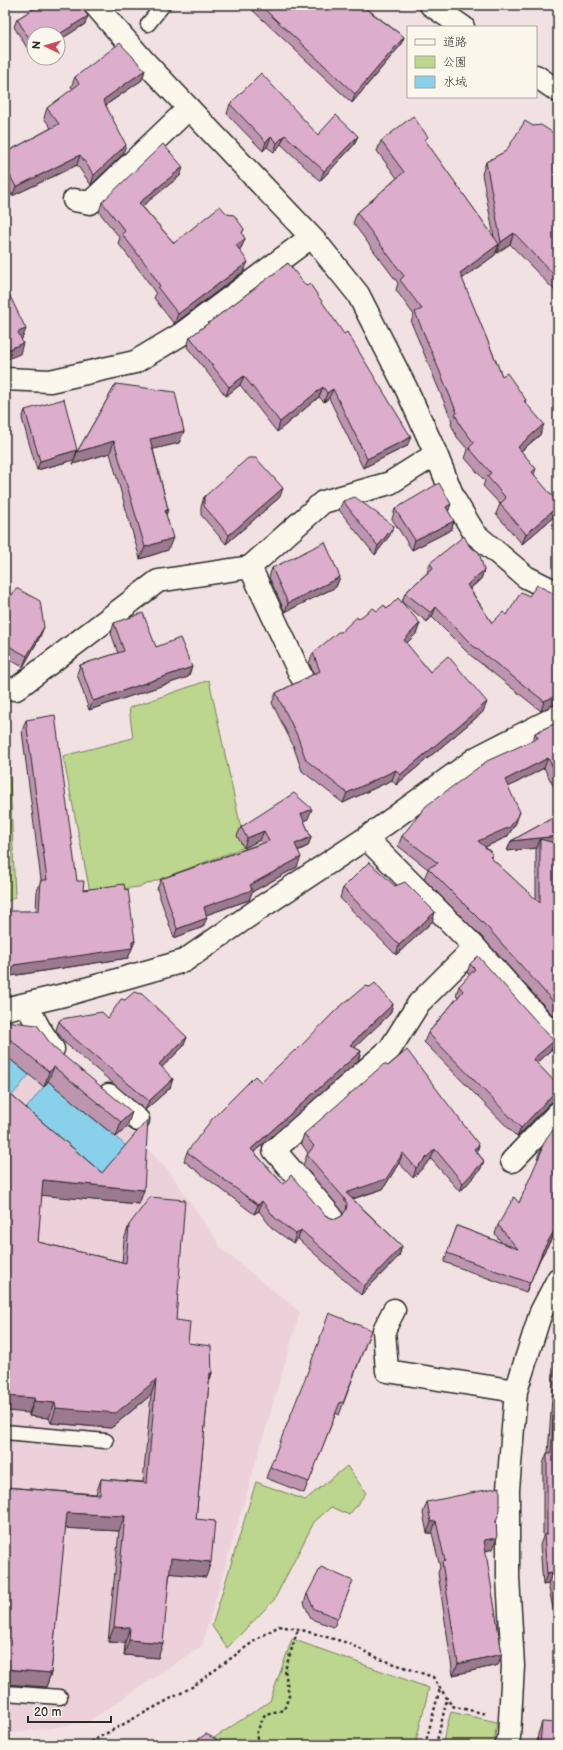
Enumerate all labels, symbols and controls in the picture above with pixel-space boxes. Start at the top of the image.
north arrow [26,26,66,66]
legend [407,26,537,98]
text: 道路 [443,35,467,50]
text: N [30,40,43,50]
text: 公園 [443,55,467,70]
text: 水域 [443,75,467,90]
scale bar [28,1698,111,1724]
text: 20 m [34,1705,61,1720]

